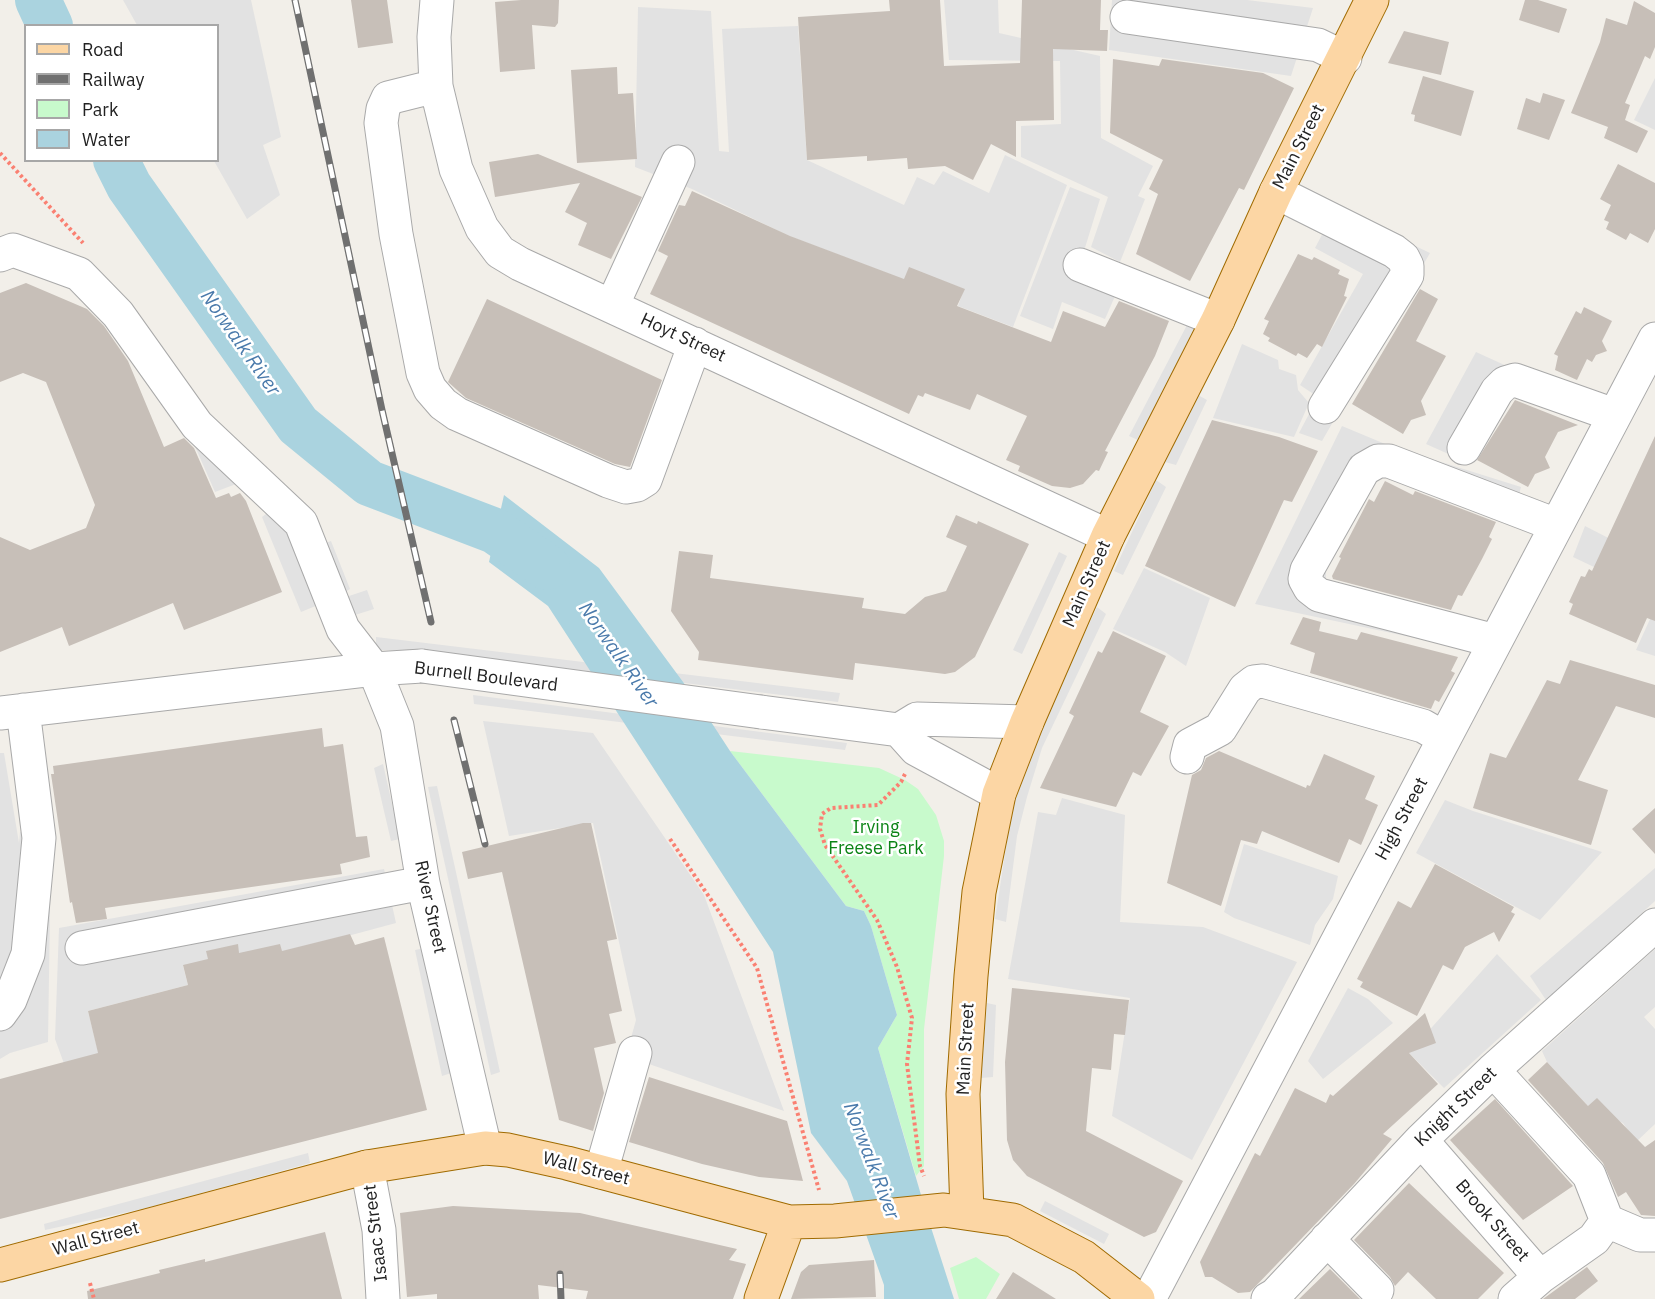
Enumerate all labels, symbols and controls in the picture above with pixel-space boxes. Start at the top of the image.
legend [24,24,219,162]
text: Road [82,38,123,61]
text: Railway [82,68,144,91]
text: Park [82,98,118,121]
street label: Main Street [1268,101,1330,193]
text: Water [82,128,130,151]
water label: Norwalk River [195,286,285,400]
street label: Hoyt Street [637,309,729,367]
street label: Main Street [1058,537,1116,631]
water label: Norwalk River [573,598,663,712]
street label: Burnell Boulevard [413,657,559,697]
street label: High Street [1371,774,1433,864]
park label: Irving Freese Park [828,817,924,860]
street label: River Street [410,858,450,956]
street label: Main Street [953,1002,979,1096]
street label: Knight Street [1411,1063,1501,1151]
water label: Norwalk River [838,1099,904,1223]
street label: Wall Street [540,1148,632,1190]
street label: Brook Street [1451,1176,1533,1266]
street label: Isaac Street [359,1183,393,1283]
street label: Wall Street [50,1217,142,1261]

